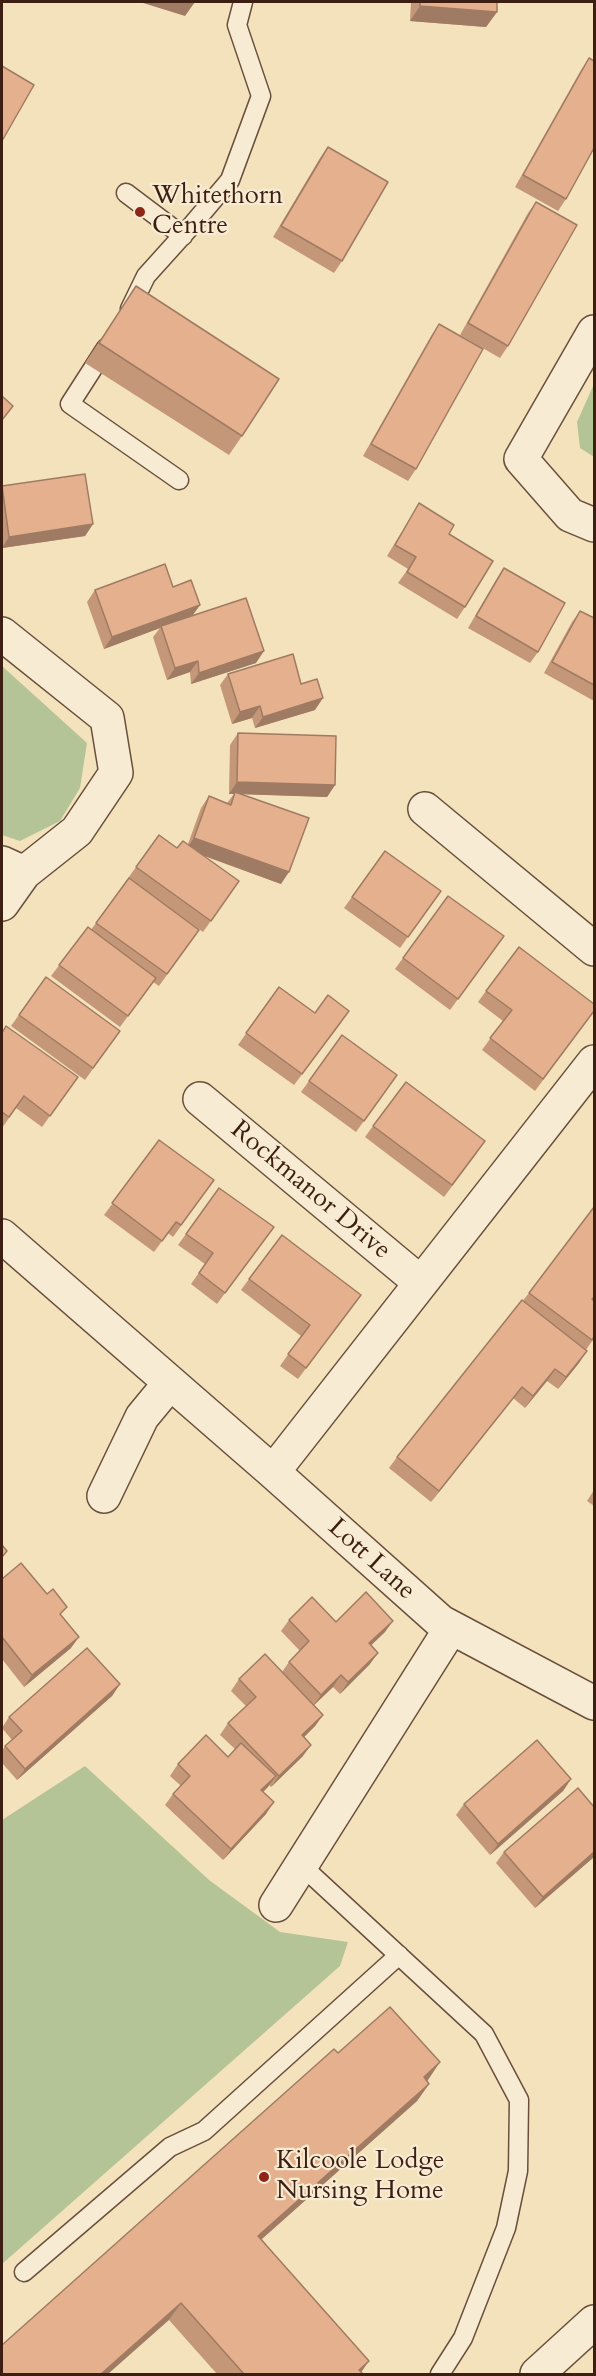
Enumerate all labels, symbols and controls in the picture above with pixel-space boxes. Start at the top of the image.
place label: Whitethorn Centre [152,181,283,243]
marker: Whitethorn Centre [133,205,147,219]
street label: Rockmanor Drive [224,1115,396,1267]
street label: Lott Lane [321,1513,421,1607]
place label: Kilcoole Lodge Nursing Home [276,2146,445,2208]
marker: Kilcoole Lodge Nursing Home [257,2170,271,2184]

